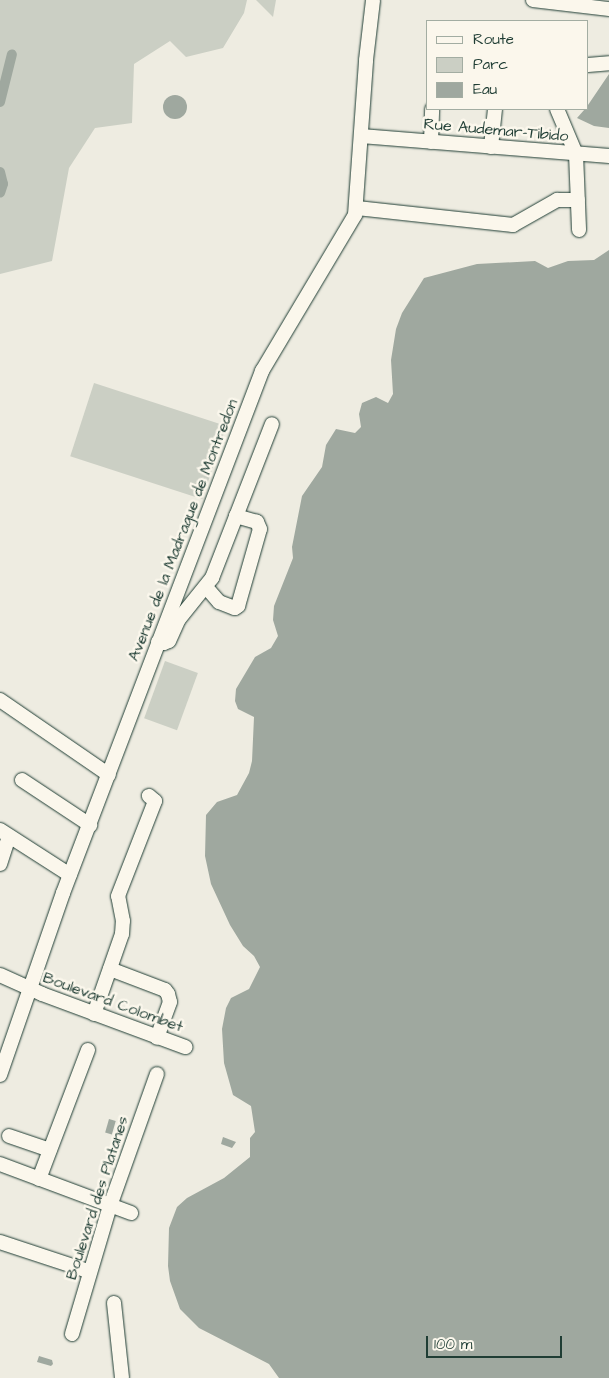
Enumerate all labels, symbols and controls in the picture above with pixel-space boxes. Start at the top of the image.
legend [426,20,589,110]
text: Route [473,29,514,50]
text: Parc [473,54,508,75]
text: Eau [473,79,497,100]
street label: Rue Audemar-Tibido [423,114,569,146]
street label: Avenue de la Madrague de Montredon [124,396,242,664]
street label: Boulevard Colombet [40,968,186,1036]
street label: Boulevard des Platanes [61,1114,133,1282]
scale bar [429,1326,565,1358]
text: 100 m [434,1334,473,1355]

